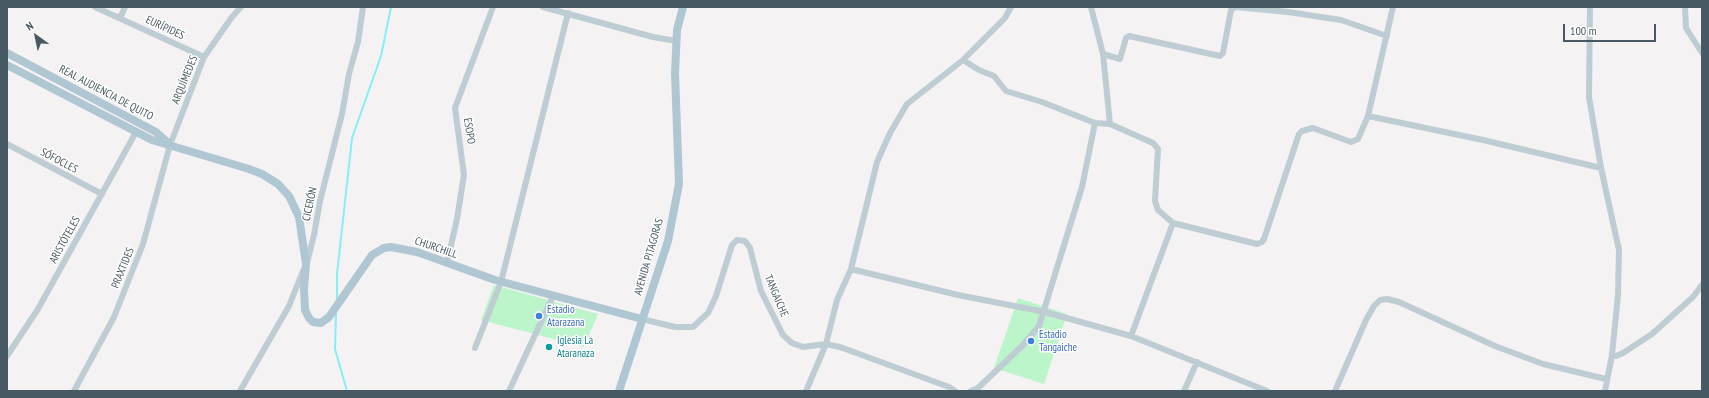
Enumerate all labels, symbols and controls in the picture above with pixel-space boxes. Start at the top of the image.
street label: EURÍPIDES [144,13,186,43]
north arrow [16,16,56,56]
scale bar [1565,16,1658,42]
text: N [23,18,36,33]
text: 100 m [1570,23,1597,38]
street label: ARQUÍMEDES [169,54,201,106]
street label: REAL AUDIENCIA DE QUITO [57,63,155,123]
street label: ESOPO [460,117,478,145]
street label: SÓFOCLES [38,146,80,176]
street label: CICERÓN [300,186,320,222]
street label: ARISTÓTELES [47,214,83,266]
street label: AVENIDA PITAGORAS [632,217,666,297]
street label: CHURCHILL [413,235,459,261]
street label: PRAXTIDES [109,246,137,290]
street label: TANGAICHE [761,273,791,319]
place label: Estadio Atarazana [547,303,584,329]
marker: Estadio Atarazana [534,311,544,321]
place label: Estadio Tangaiche [1039,328,1077,354]
place label: Iglesia La Ataranaza [557,334,594,360]
marker: Estadio Tangaiche [1026,336,1036,346]
marker: Iglesia La Ataranaza [544,342,554,352]

